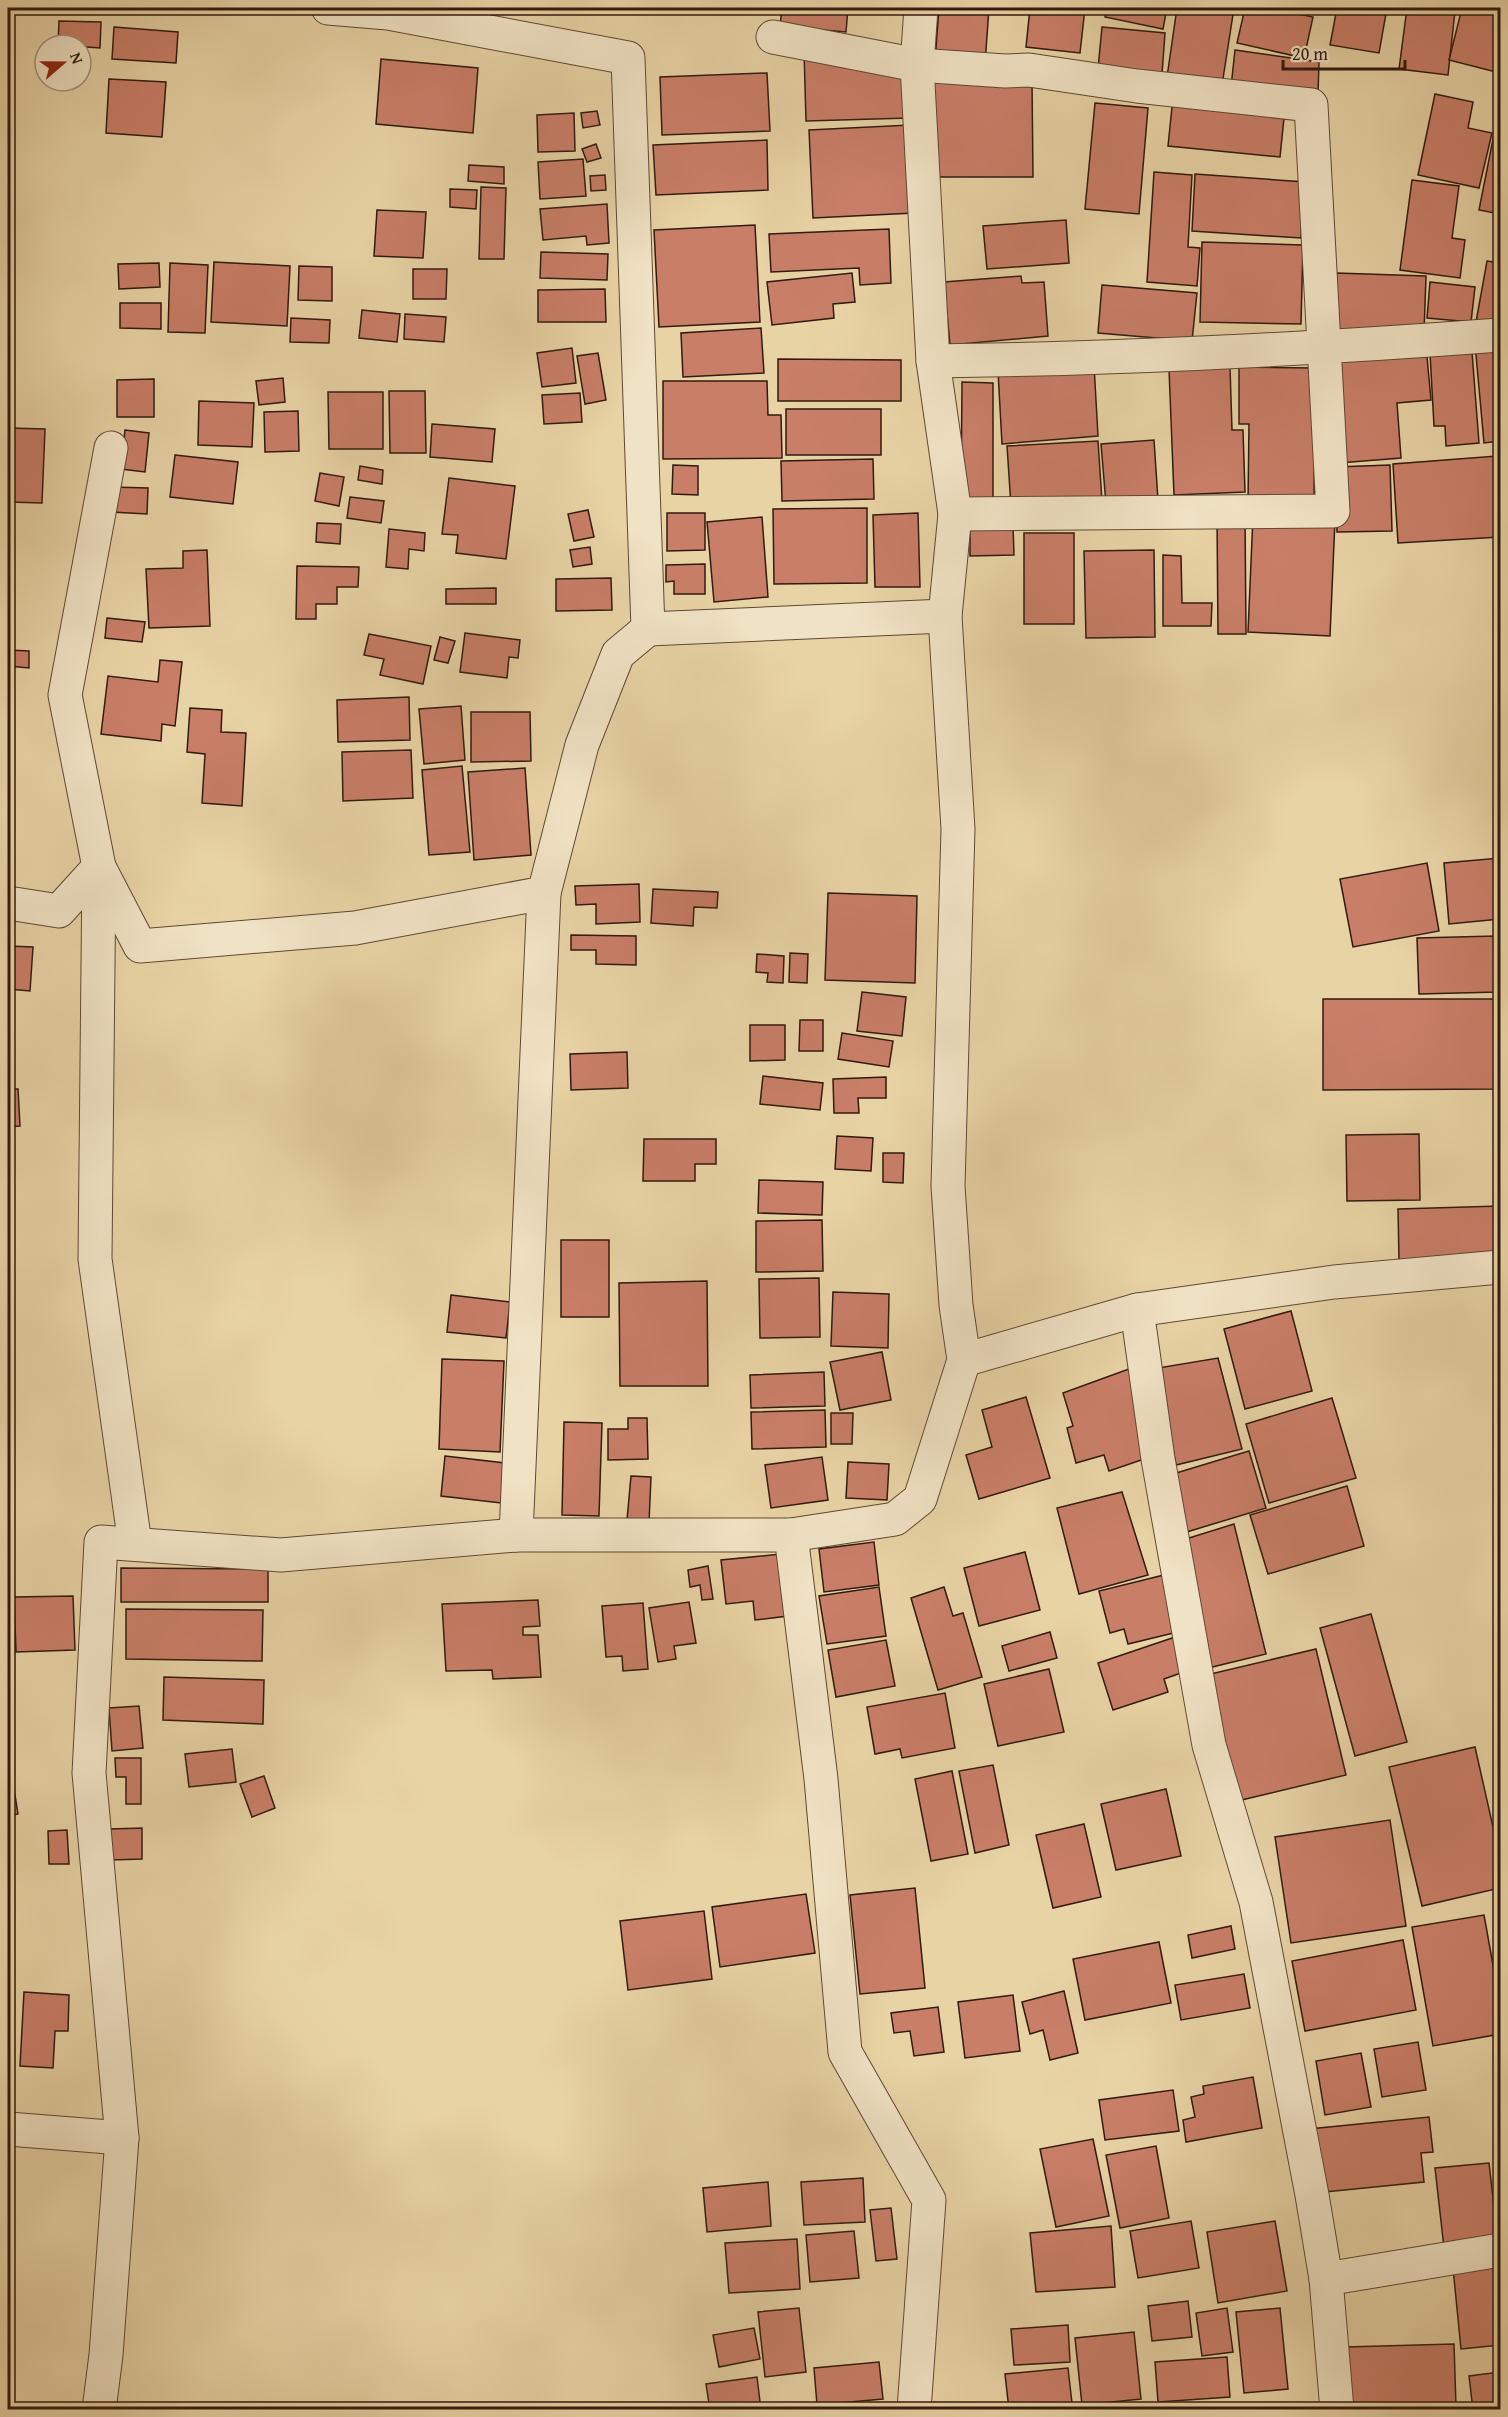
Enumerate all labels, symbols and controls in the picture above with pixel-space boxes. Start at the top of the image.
north arrow [33,33,93,93]
scale bar [1283,33,1404,71]
text: 20 m [1292,40,1328,67]
text: N [64,49,90,67]

